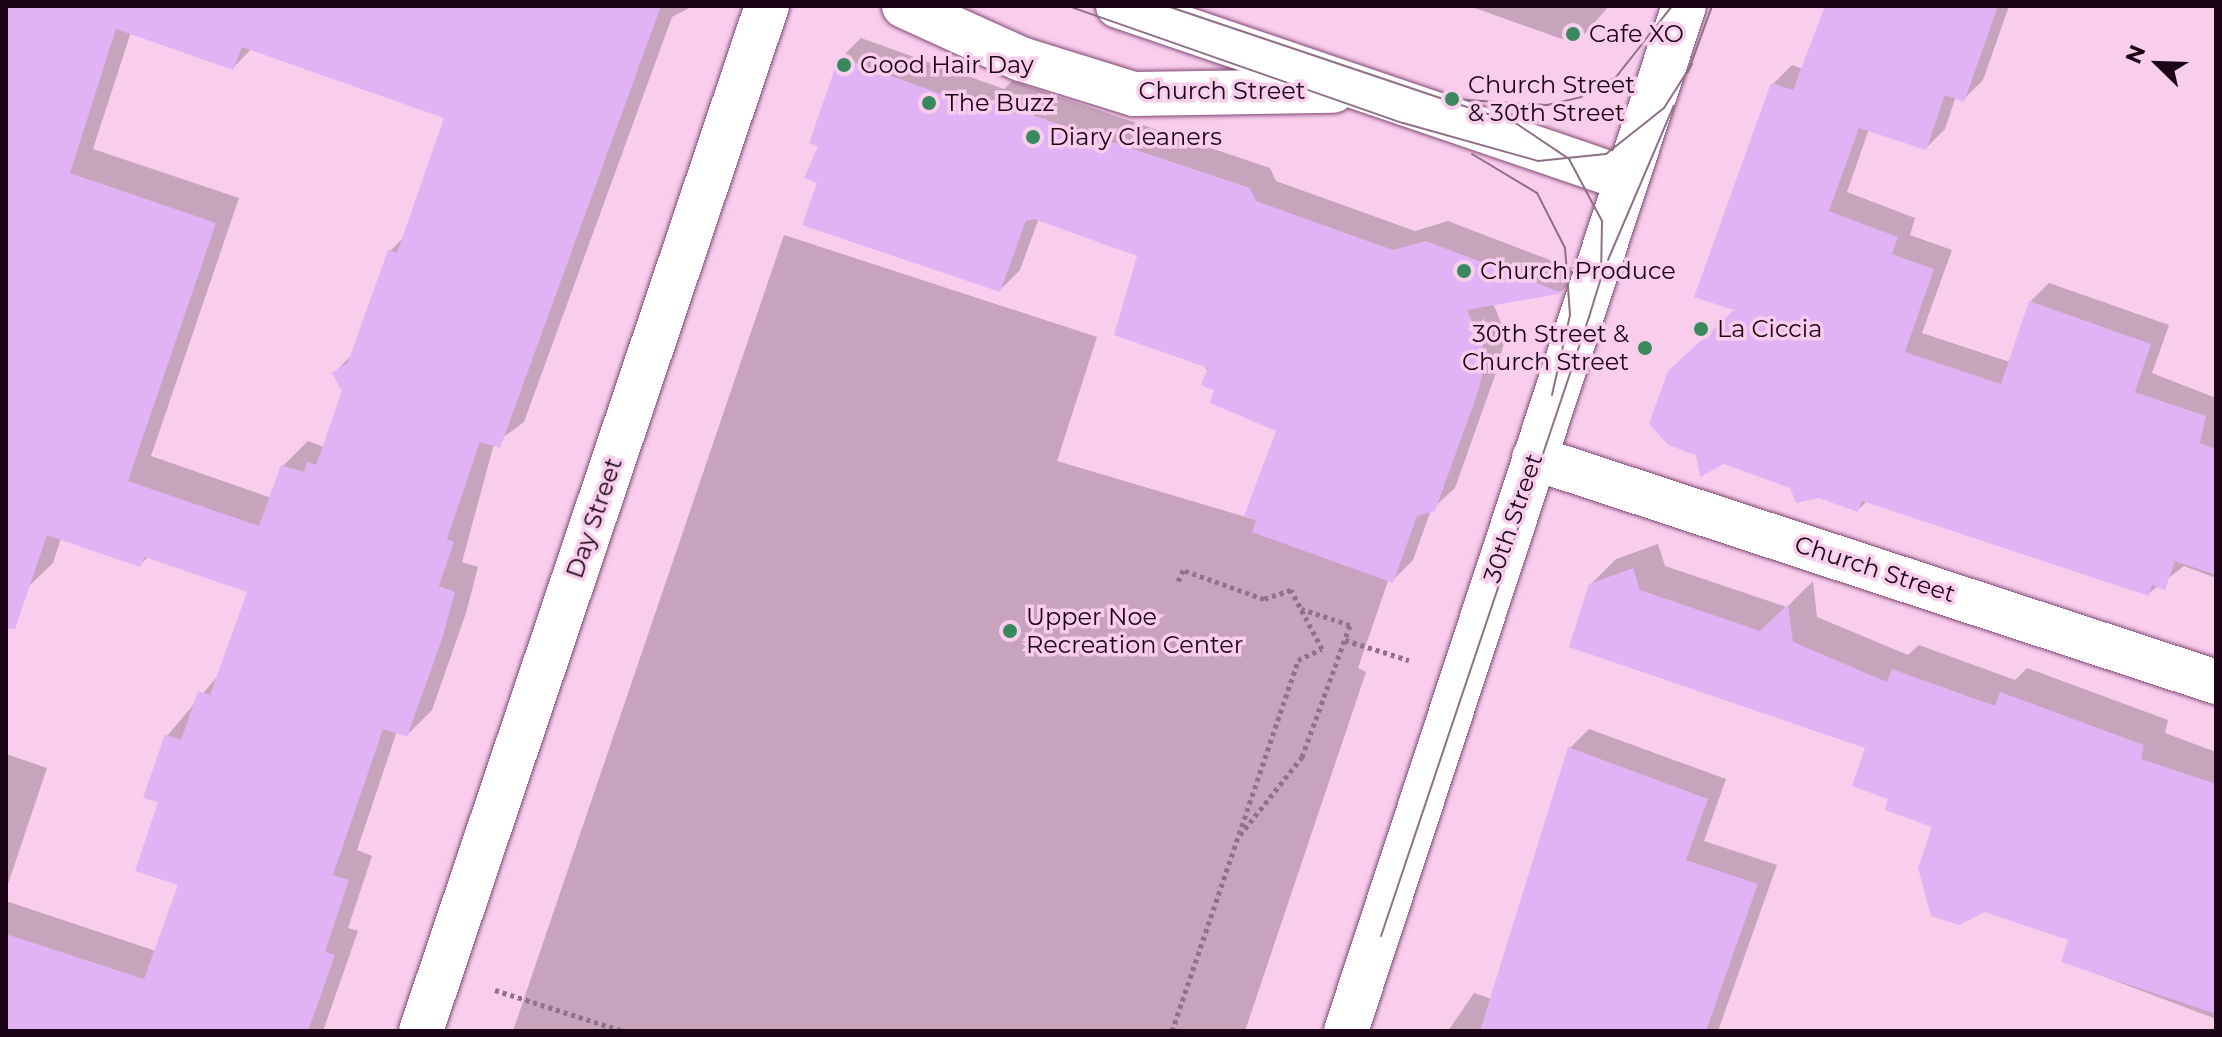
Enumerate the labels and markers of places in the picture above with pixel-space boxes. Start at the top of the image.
place label: Cafe XO [1589,20,1684,48]
marker: Cafe XO [1564,25,1582,43]
place label: Good Hair Day [860,51,1034,79]
marker: Good Hair Day [835,56,853,74]
place label: Church Street & 30th Street [1468,71,1635,127]
place label: The Buzz [945,89,1055,117]
marker: Church Street & 30th Street [1443,90,1461,108]
marker: The Buzz [920,94,938,112]
place label: Diary Cleaners [1049,123,1222,151]
marker: Diary Cleaners [1024,128,1042,146]
place label: Church Produce [1480,257,1676,285]
marker: Church Produce [1455,262,1473,280]
place label: La Ciccia [1717,315,1822,343]
place label: 30th Street & Church Street [1462,320,1629,376]
marker: La Ciccia [1692,320,1710,338]
marker: 30th Street & Church Street [1636,339,1654,357]
place label: Upper Noe Recreation Center [1026,603,1243,659]
marker: Upper Noe Recreation Center [1001,622,1019,640]

